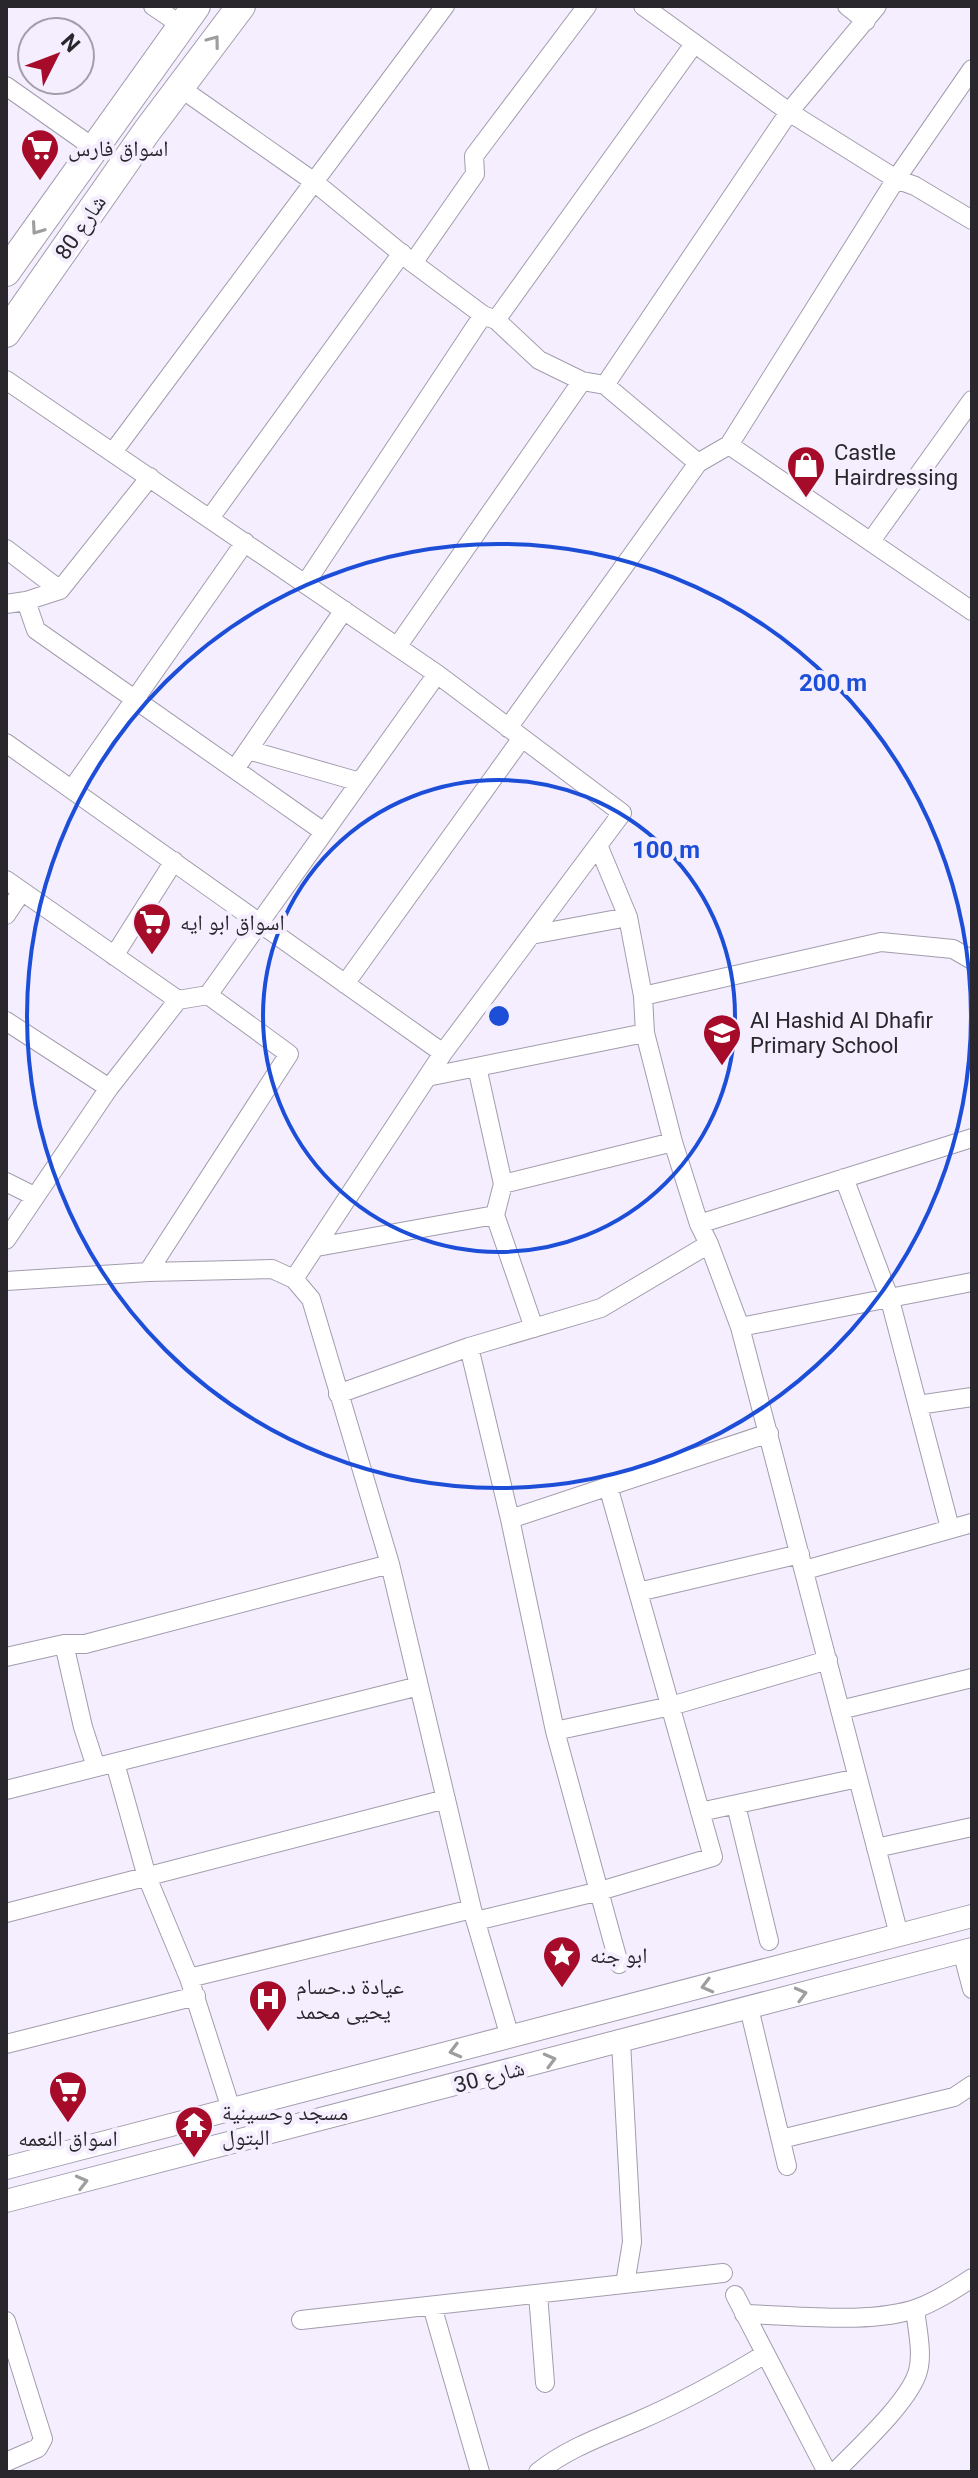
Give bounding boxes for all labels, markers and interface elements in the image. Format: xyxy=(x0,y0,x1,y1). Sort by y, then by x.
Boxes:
north arrow xyxy=(16,16,96,96)
text: N xyxy=(56,29,85,57)
one-way arrow xyxy=(204,35,218,50)
supermarket icon: اسواق فارس xyxy=(19,127,61,182)
place label: اسواق فارس xyxy=(68,136,169,162)
street label: شارع 80 xyxy=(50,190,112,265)
one-way arrow xyxy=(32,221,47,235)
place label: Castle Hairdressing xyxy=(834,440,958,490)
shop icon: Castle Hairdressing xyxy=(785,444,827,499)
text: 200 m xyxy=(799,669,867,697)
text: 100 m xyxy=(632,836,700,864)
supermarket icon: اسواق ابو ايه xyxy=(131,901,173,956)
place label: اسواق ابو ايه xyxy=(180,910,285,936)
centre of rings xyxy=(485,1002,513,1030)
place label: Al Hashid Al Dhafir Primary School xyxy=(750,1008,933,1058)
school or university icon: Al Hashid Al Dhafir Primary School xyxy=(701,1012,743,1067)
place icon: ابو جنه xyxy=(541,1934,583,1989)
place label: ابو جنه xyxy=(590,1943,647,1968)
place label: عيادة د.حسام يحيى محمد xyxy=(296,1974,404,2025)
one-way arrow xyxy=(701,1977,715,1994)
hospital icon: عيادة د.حسام يحيى محمد xyxy=(247,1978,289,2033)
one-way arrow xyxy=(794,1987,808,2004)
one-way arrow xyxy=(449,2042,463,2059)
one-way arrow xyxy=(543,2053,557,2070)
street label: شارع 30 xyxy=(451,2055,527,2099)
supermarket icon: اسواق النعمه xyxy=(47,2069,89,2124)
place label: مسجد وحسينية البتول xyxy=(222,2100,348,2151)
temple icon: مسجد وحسينية البتول xyxy=(173,2104,215,2159)
place label: اسواق النعمه xyxy=(18,2126,118,2152)
one-way arrow xyxy=(74,2174,88,2191)

